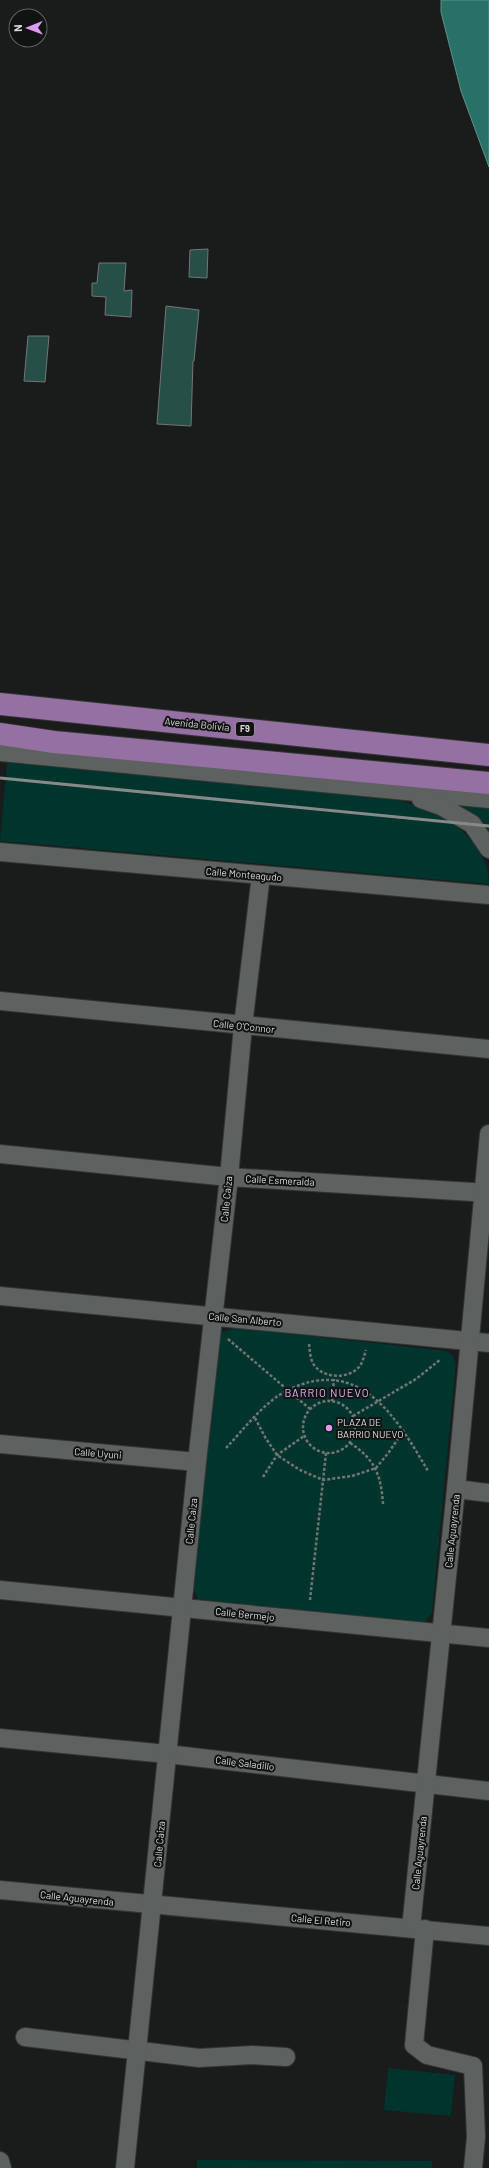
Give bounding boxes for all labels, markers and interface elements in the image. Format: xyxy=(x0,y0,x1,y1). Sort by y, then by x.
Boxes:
north arrow xyxy=(8,8,48,48)
text: N xyxy=(11,24,24,32)
street label: Avenida Bolivia xyxy=(164,715,230,733)
road number: F9 xyxy=(236,722,254,736)
street label: Calle Monteagudo xyxy=(205,865,283,883)
street label: Calle O'Connor xyxy=(213,1017,276,1035)
street label: Calle Esmeralda xyxy=(245,1172,315,1188)
street label: Calle Caiza xyxy=(218,1175,234,1223)
street label: Calle San Alberto xyxy=(208,1310,282,1328)
district label: BARRIO NUEVO xyxy=(284,1386,370,1399)
place label: PLAZA DE BARRIO NUEVO xyxy=(337,1416,403,1440)
marker: PLAZA DE BARRIO NUEVO xyxy=(324,1423,334,1433)
street label: Calle Uyuni xyxy=(74,1445,122,1461)
street label: Calle Aguayrenda xyxy=(442,1494,462,1568)
street label: Calle Caiza xyxy=(183,1497,199,1545)
street label: Calle Bermejo xyxy=(215,1605,275,1623)
street label: Calle Saladillo xyxy=(215,1753,275,1773)
street label: Calle Aguayrenda xyxy=(409,1816,429,1890)
street label: Calle Caiza xyxy=(151,1820,167,1868)
street label: Calle Aguayrenda xyxy=(40,1888,114,1908)
street label: Calle El Retiro xyxy=(291,1911,351,1929)

